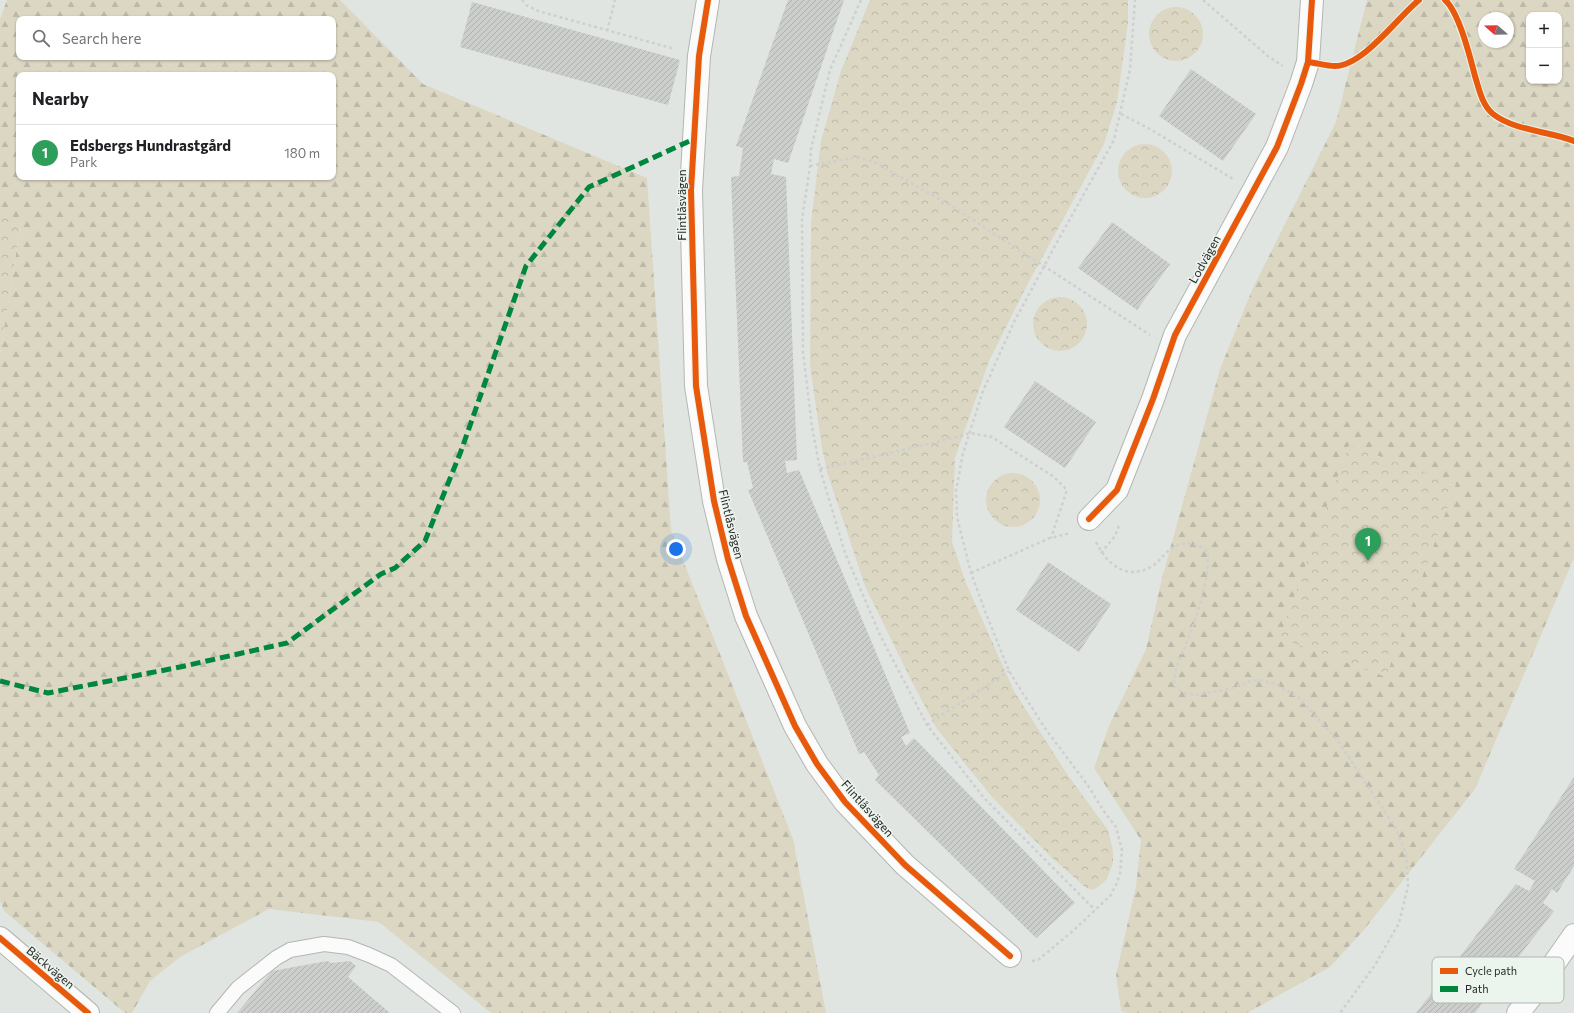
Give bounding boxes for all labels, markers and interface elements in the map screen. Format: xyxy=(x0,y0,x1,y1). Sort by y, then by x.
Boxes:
north arrow xyxy=(1478,12,1514,48)
map controls xyxy=(1526,12,1562,84)
button: + xyxy=(1526,12,1562,48)
search box xyxy=(16,16,336,60)
icon: search xyxy=(30,27,52,49)
text: Search here xyxy=(62,29,141,47)
button: − xyxy=(1526,48,1562,84)
text: Nearby xyxy=(32,88,89,109)
text: Edsbergs Hundrastgård xyxy=(70,136,231,154)
text: 1 xyxy=(42,145,48,161)
text: 180 m xyxy=(284,145,320,161)
text: Park xyxy=(70,154,97,170)
street label: Flintlåsvägen xyxy=(674,169,688,241)
street label: Lodvägen xyxy=(1185,233,1223,285)
street label: Flintlåsvägen xyxy=(717,488,747,560)
pin: 1 xyxy=(1355,528,1381,561)
your location xyxy=(666,539,686,559)
street label: Flintlåsvägen xyxy=(839,777,897,839)
street label: Bäckvägen xyxy=(24,943,78,991)
legend xyxy=(1432,957,1564,1003)
text: Cycle path xyxy=(1465,964,1517,977)
text: Path xyxy=(1465,982,1488,995)

